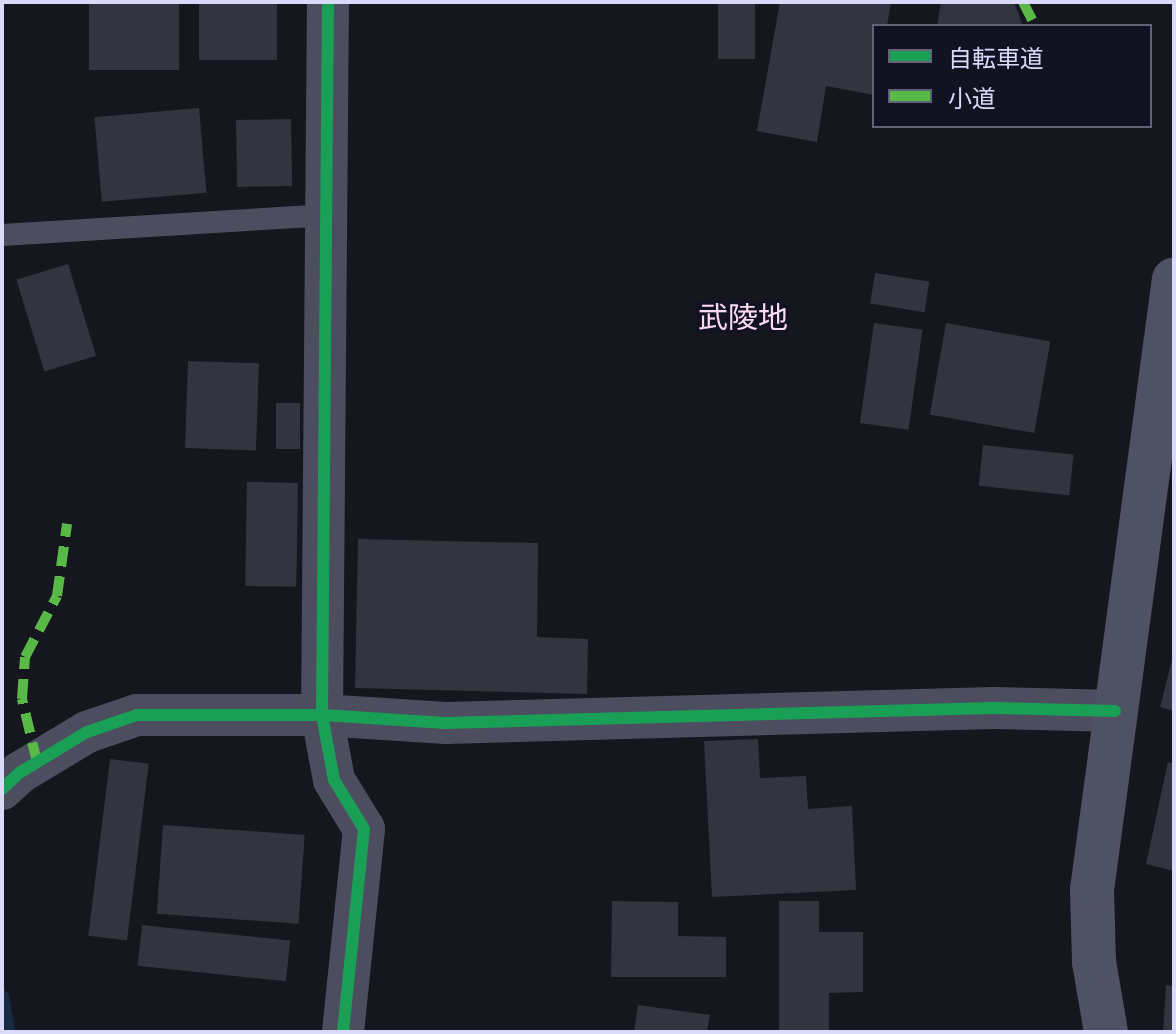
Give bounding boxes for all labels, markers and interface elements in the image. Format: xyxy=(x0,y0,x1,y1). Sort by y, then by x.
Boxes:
legend xyxy=(872,24,1152,128)
text: 自転車道 xyxy=(948,43,1044,72)
text: 小道 xyxy=(948,83,996,112)
district label: 武陵地 xyxy=(698,298,788,334)

